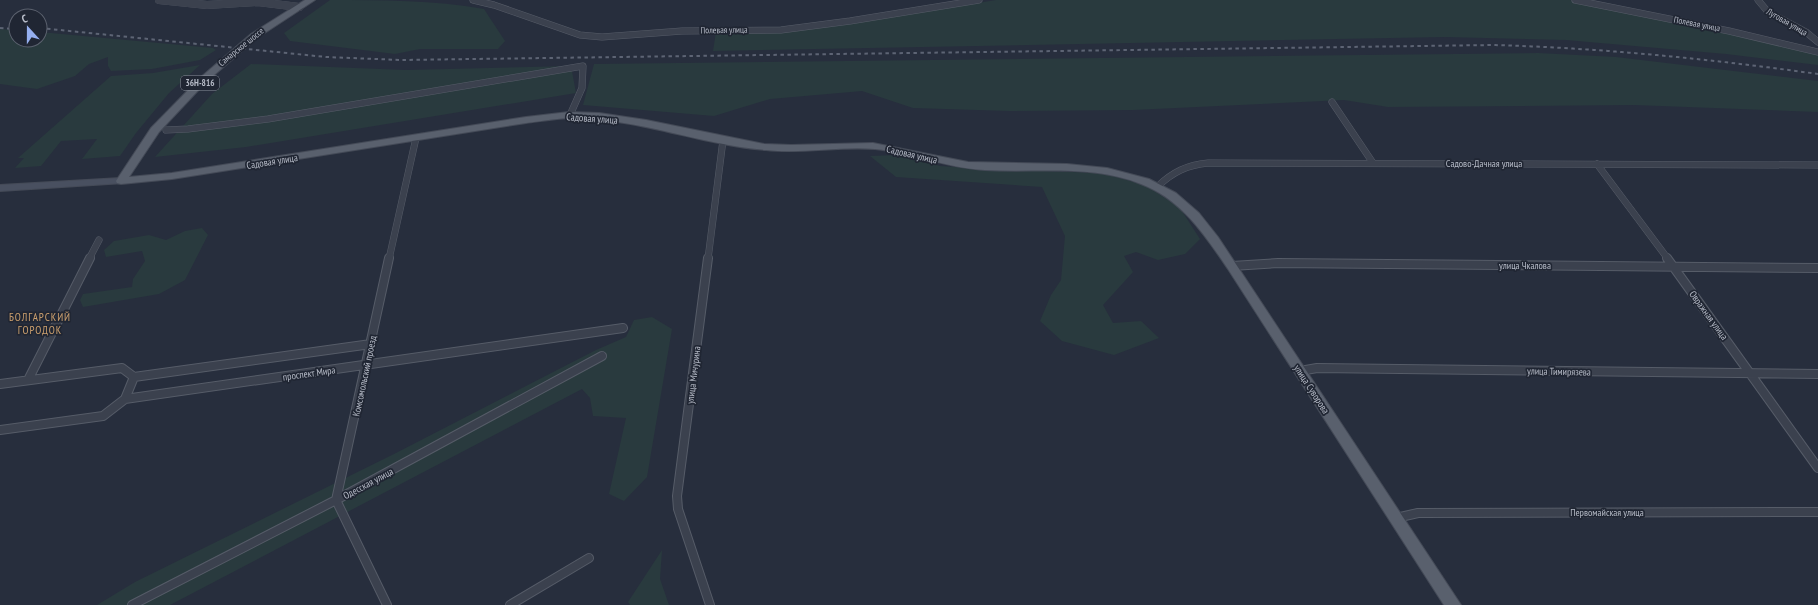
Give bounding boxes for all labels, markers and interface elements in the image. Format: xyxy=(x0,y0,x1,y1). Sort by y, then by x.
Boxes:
street label: Луговая улица xyxy=(1764,5,1810,38)
north arrow xyxy=(8,8,48,48)
text: С xyxy=(20,11,29,26)
street label: Полевая улица xyxy=(1673,14,1722,33)
street label: Полевая улица xyxy=(700,24,748,35)
street label: Самарское шоссе xyxy=(216,25,266,68)
road number: 36Н-816 xyxy=(181,76,219,90)
street label: Садовая улица xyxy=(566,110,618,127)
street label: Садовая улица xyxy=(885,142,939,167)
street label: Садовая улица xyxy=(245,151,299,172)
street label: Садово-Дачная улица xyxy=(1446,157,1522,170)
street label: улица Чкалова xyxy=(1499,259,1551,272)
street label: Овражная улица xyxy=(1686,288,1731,343)
district label: БОЛГАРСКИЙ ГОРОДОК xyxy=(9,310,71,337)
street label: Комсомольский проезд xyxy=(350,334,380,418)
street label: улица Мичурина xyxy=(683,345,703,405)
street label: улица Суворова xyxy=(1291,362,1332,416)
street label: проспект Мира xyxy=(282,363,336,384)
street label: улица Тимирязева xyxy=(1527,364,1591,379)
street label: Одесская улица xyxy=(341,465,396,502)
street label: Первомайская улица xyxy=(1570,506,1644,519)

